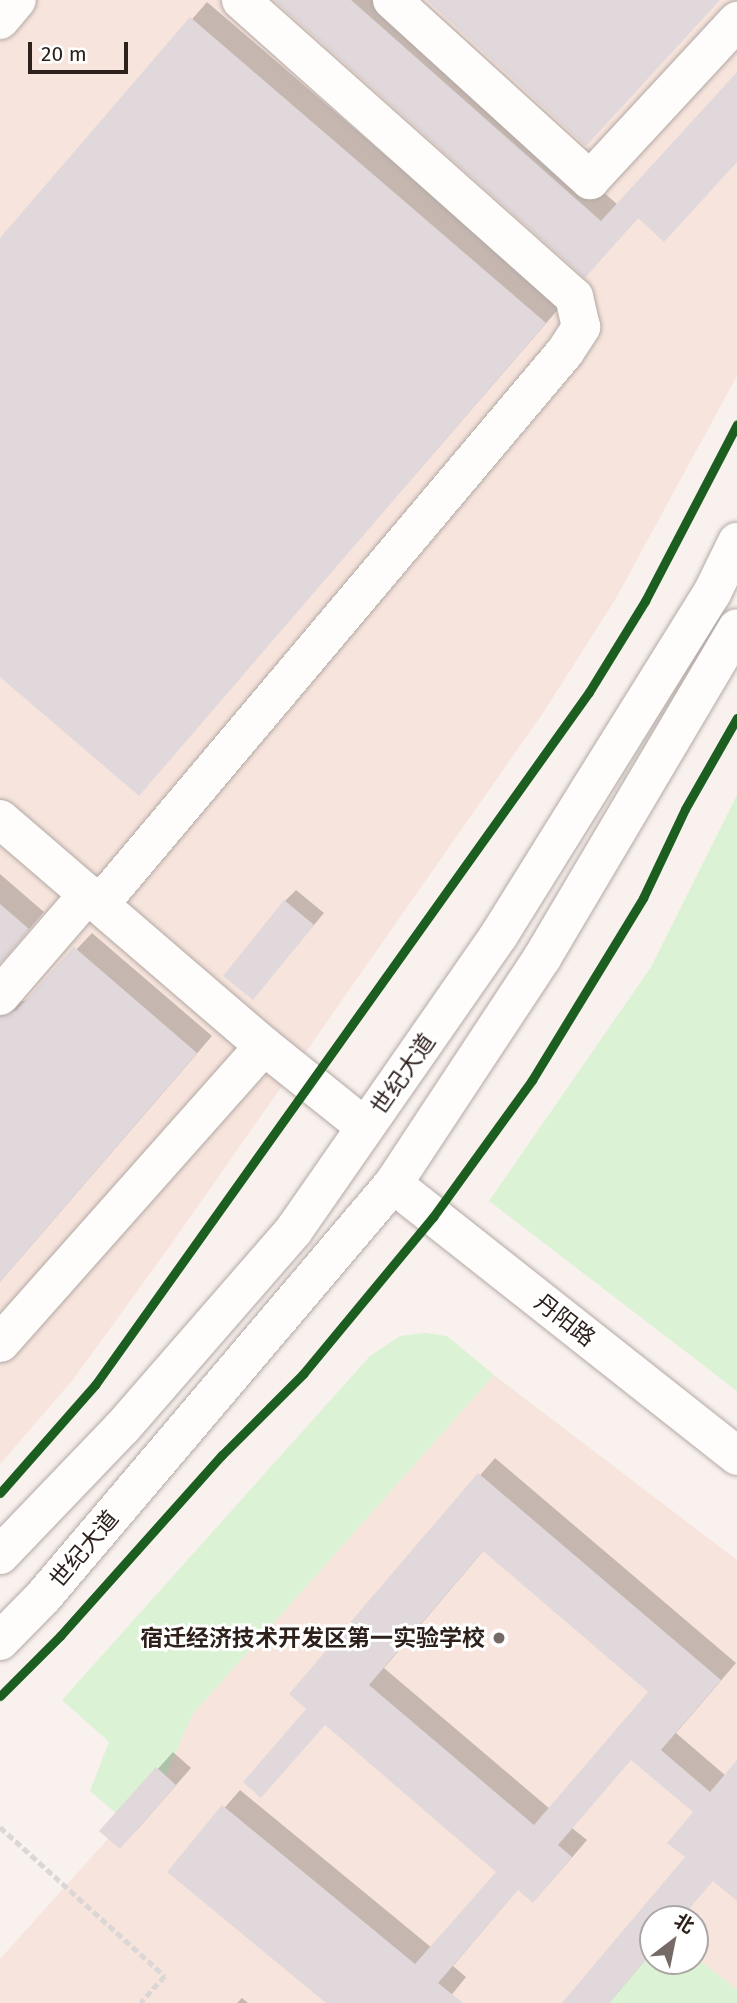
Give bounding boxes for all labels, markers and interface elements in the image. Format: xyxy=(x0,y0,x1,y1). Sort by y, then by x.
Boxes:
scale bar xyxy=(32,28,131,72)
text: 20 m xyxy=(41,41,87,67)
street label: 世纪大道 xyxy=(365,1028,441,1120)
street label: 丹阳路 xyxy=(529,1288,601,1352)
street label: 世纪大道 xyxy=(44,1505,124,1593)
place label: 宿迁经济技术开发区第一实验学校 xyxy=(140,1624,485,1652)
marker: 宿迁经济技术开发区第一实验学校 xyxy=(491,1630,507,1646)
north arrow xyxy=(639,1905,709,1975)
text: 北 xyxy=(670,1909,698,1938)

